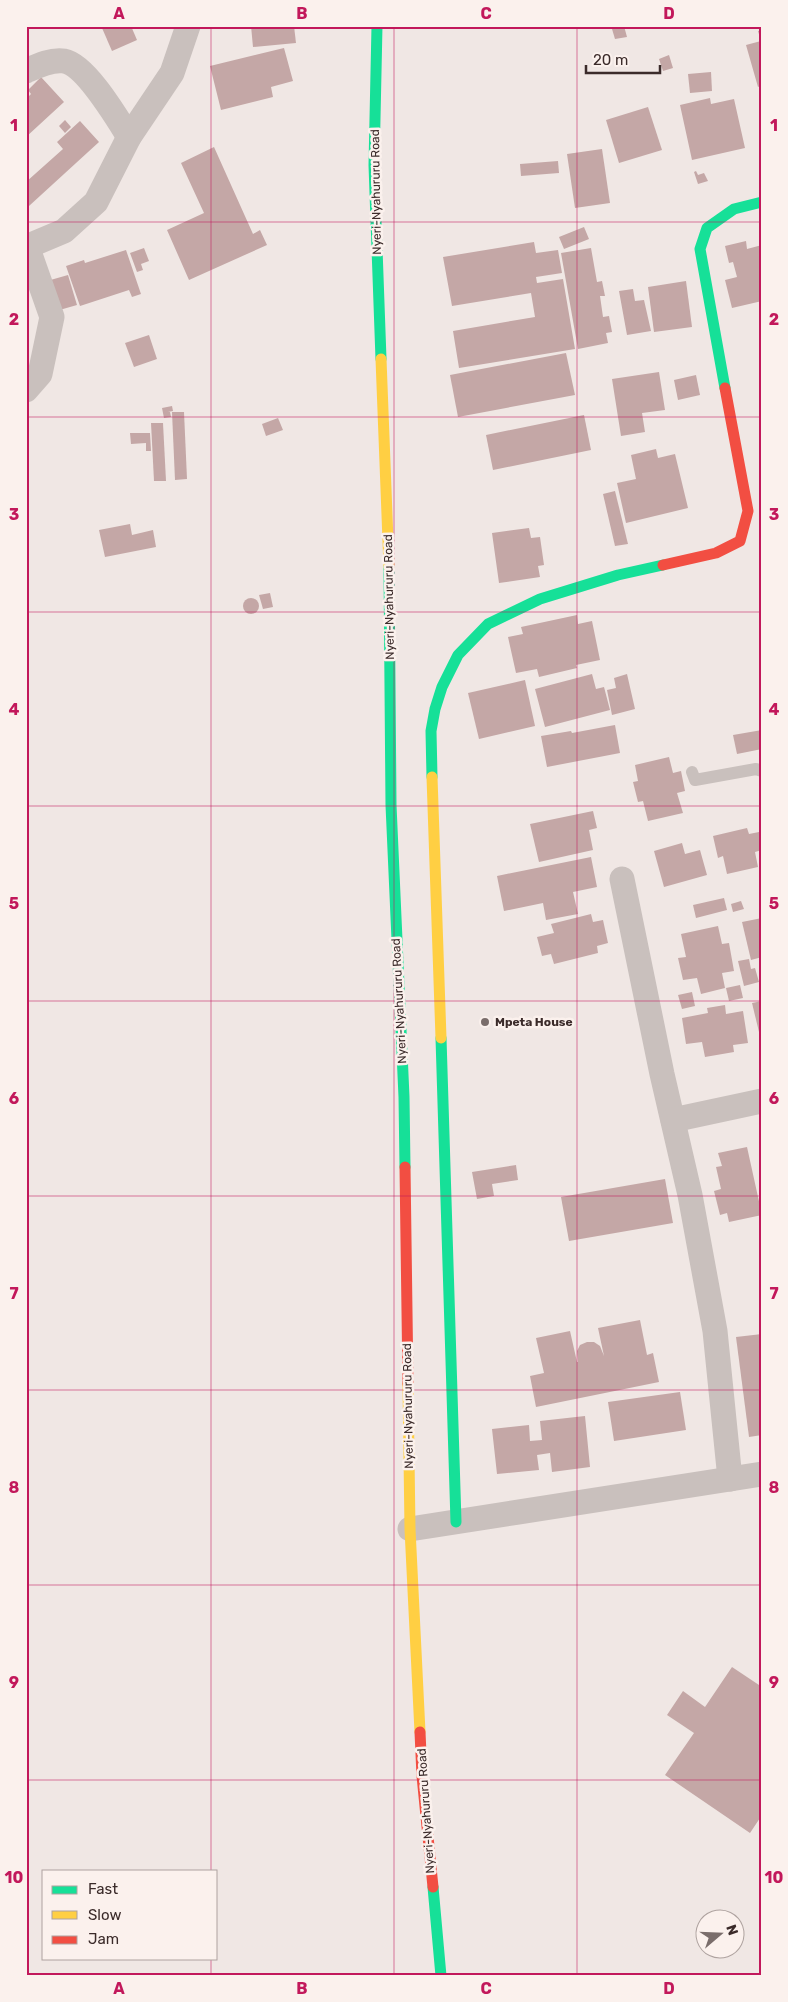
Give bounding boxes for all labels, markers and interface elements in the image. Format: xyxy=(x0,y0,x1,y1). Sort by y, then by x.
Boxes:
text: A xyxy=(113,4,125,23)
text: B xyxy=(296,4,308,23)
text: C xyxy=(480,4,492,23)
text: D xyxy=(663,4,675,23)
scale bar xyxy=(586,42,659,74)
text: 20 m xyxy=(593,51,628,69)
text: 1 xyxy=(10,116,18,135)
text: 1 xyxy=(770,116,778,135)
street label: Nyeri-Nyahururu Road xyxy=(368,129,384,255)
text: 2 xyxy=(9,310,19,329)
text: 2 xyxy=(769,310,779,329)
text: 3 xyxy=(9,505,19,524)
text: 3 xyxy=(769,505,779,524)
street label: Nyeri-Nyahururu Road xyxy=(381,534,397,660)
text: 4 xyxy=(9,700,20,719)
text: 4 xyxy=(769,700,780,719)
text: 5 xyxy=(9,894,19,913)
text: 5 xyxy=(769,894,779,913)
street label: Nyeri-Nyahururu Road xyxy=(389,938,409,1064)
place label: Mpeta House xyxy=(495,1015,573,1029)
marker: Mpeta House xyxy=(479,1016,491,1028)
text: 6 xyxy=(9,1089,19,1108)
text: 6 xyxy=(769,1089,779,1108)
text: 7 xyxy=(9,1284,19,1303)
text: 7 xyxy=(769,1284,779,1303)
street label: Nyeri-Nyahururu Road xyxy=(400,1343,416,1469)
text: 8 xyxy=(9,1478,20,1497)
text: 8 xyxy=(769,1478,780,1497)
text: 9 xyxy=(9,1673,19,1692)
text: 9 xyxy=(769,1673,779,1692)
street label: Nyeri-Nyahururu Road xyxy=(415,1748,437,1874)
text: 10 xyxy=(5,1868,24,1887)
text: 10 xyxy=(765,1868,784,1887)
legend xyxy=(42,1870,218,1960)
text: Fast xyxy=(88,1880,118,1898)
text: Slow xyxy=(88,1906,121,1924)
north arrow xyxy=(696,1910,746,1960)
text: N xyxy=(722,1922,741,1937)
text: Jam xyxy=(88,1930,119,1948)
text: A xyxy=(113,1979,125,1998)
text: B xyxy=(296,1979,308,1998)
text: C xyxy=(480,1979,492,1998)
text: D xyxy=(663,1979,675,1998)

